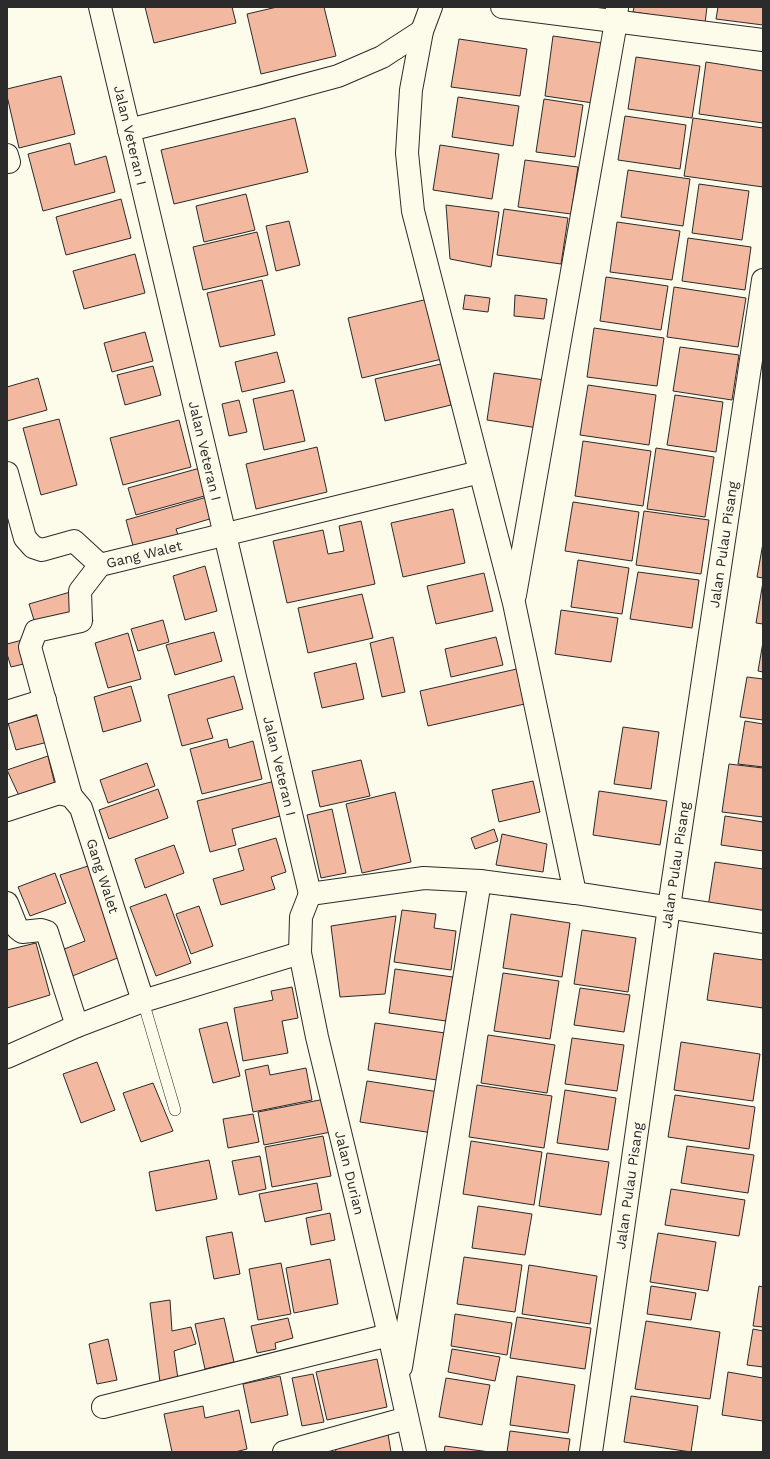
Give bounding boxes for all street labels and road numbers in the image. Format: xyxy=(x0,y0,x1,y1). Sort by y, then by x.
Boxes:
street label: Jalan Veteran I xyxy=(111,84,150,187)
street label: Jalan Veteran I xyxy=(185,399,225,502)
street label: Jalan Pulau Pisang xyxy=(706,480,741,609)
street label: Gang Walet xyxy=(105,537,184,571)
street label: Jalan Veteran I xyxy=(260,714,299,818)
street label: Jalan Pulau Pisang xyxy=(658,800,693,929)
street label: Gang Walet xyxy=(83,837,122,915)
street label: Jalan Pulau Pisang xyxy=(612,1121,646,1250)
street label: Jalan Durian xyxy=(332,1129,368,1216)

